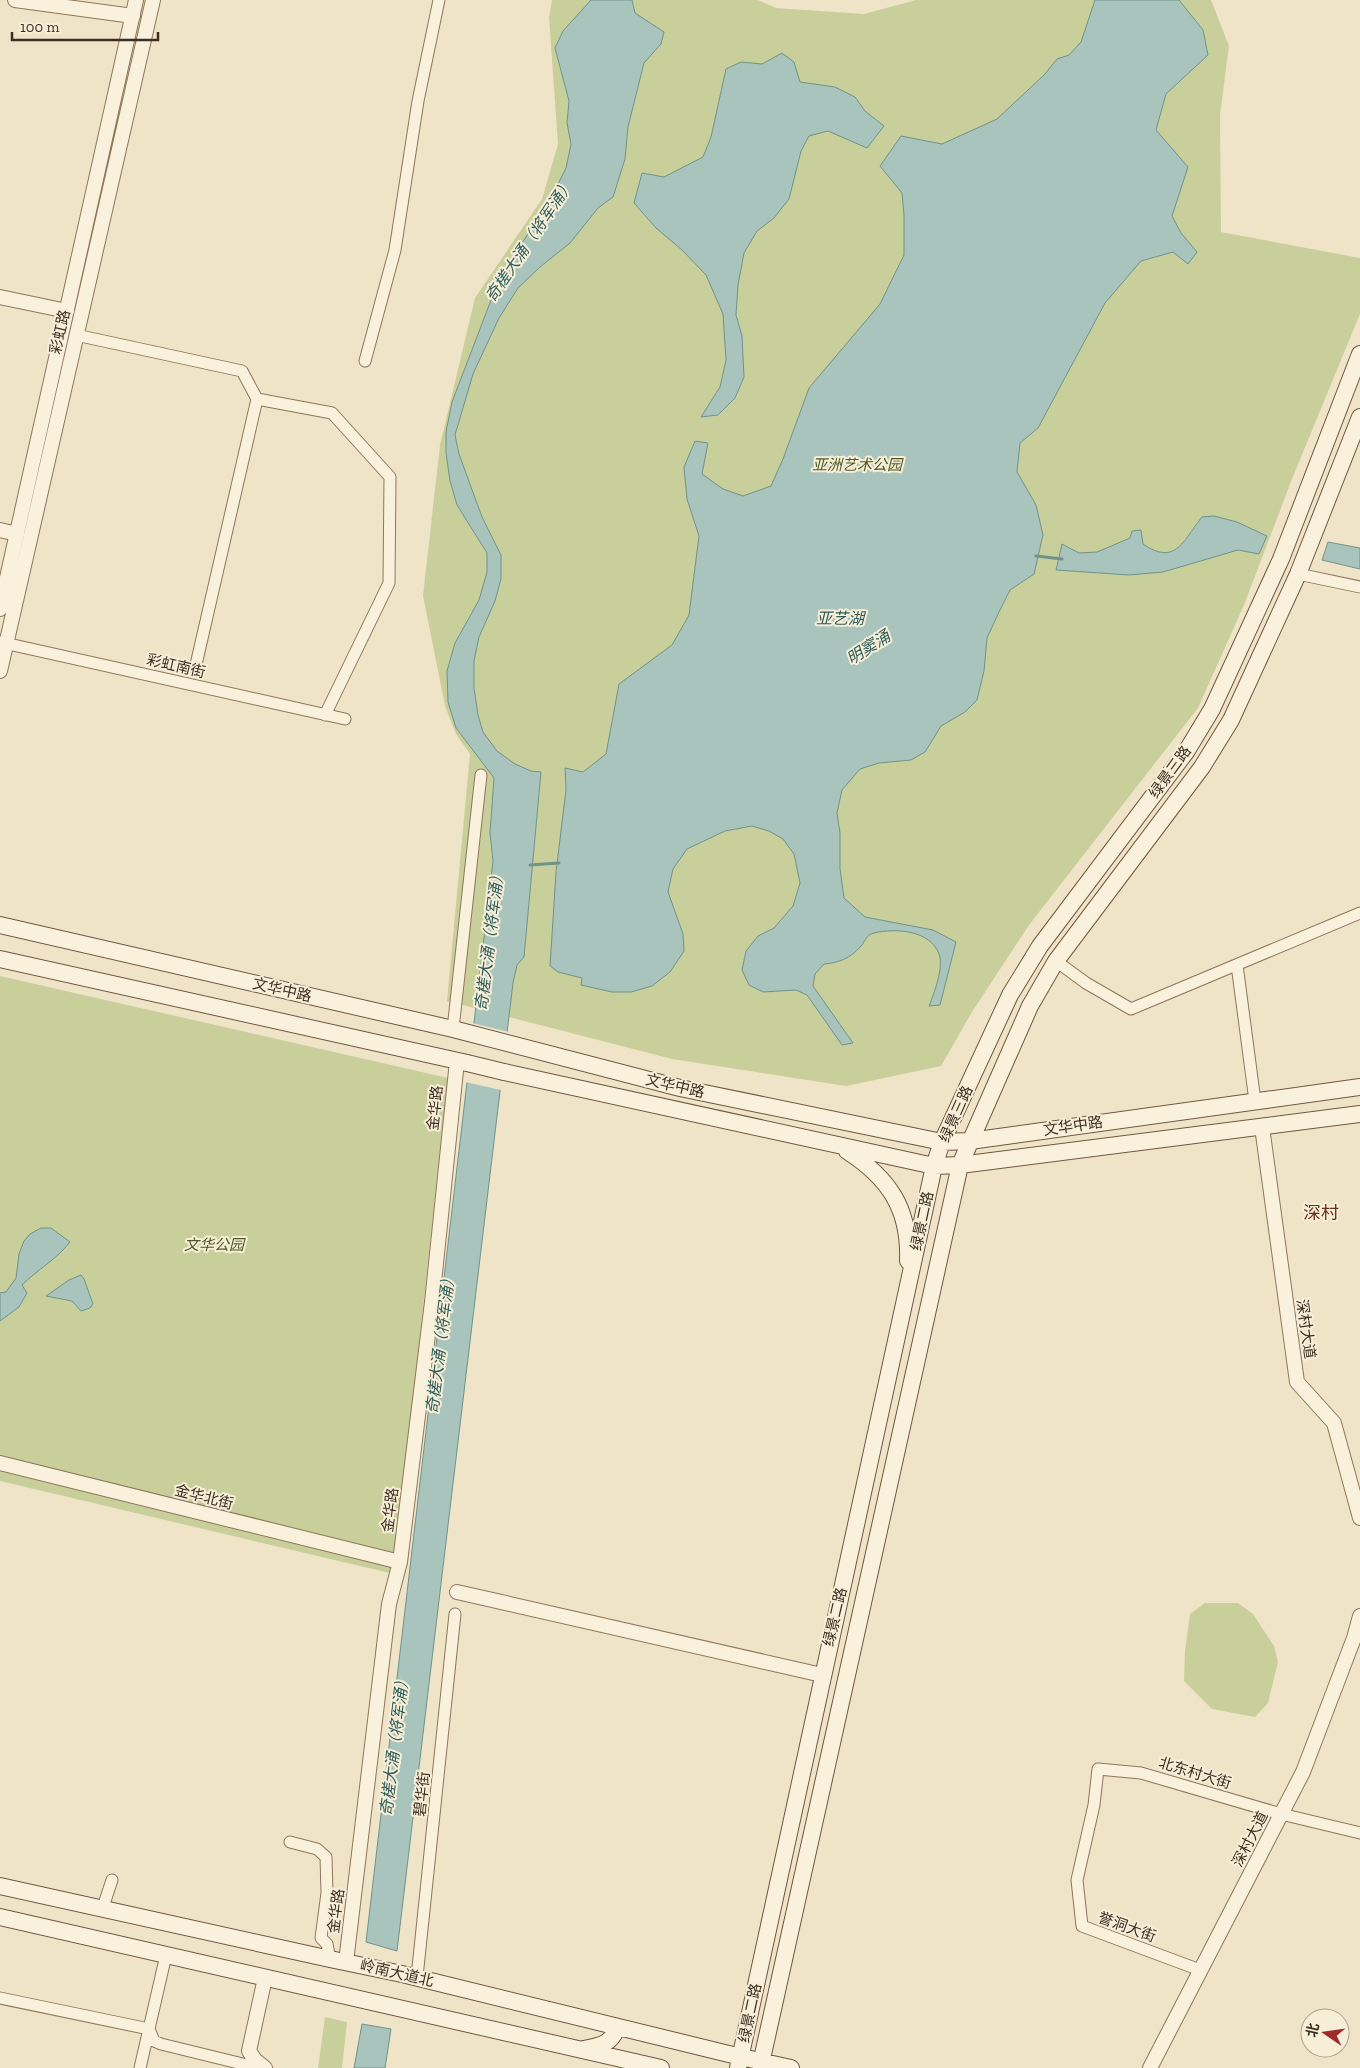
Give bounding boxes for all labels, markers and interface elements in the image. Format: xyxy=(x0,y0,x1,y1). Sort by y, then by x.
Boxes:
scale bar xyxy=(12,10,159,42)
text: 100 m xyxy=(20,18,59,36)
water label: 奇槎大涌（将军涌） xyxy=(481,175,578,305)
street label: 彩虹路 xyxy=(46,308,74,356)
park label: 亚洲艺术公园 xyxy=(812,456,904,474)
water label: 亚艺湖 xyxy=(816,609,867,628)
water label: 明窦涌 xyxy=(843,625,895,668)
street label: 彩虹南街 xyxy=(145,650,207,682)
street label: 绿景三路 xyxy=(1145,742,1195,802)
water label: 奇槎大涌（将军涌） xyxy=(471,866,508,1012)
street label: 文华中路 xyxy=(251,974,313,1006)
street label: 文华中路 xyxy=(644,1070,706,1102)
street label: 绿景三路 xyxy=(936,1083,976,1145)
street label: 金华路 xyxy=(424,1085,446,1131)
street label: 文华中路 xyxy=(1042,1113,1104,1139)
street label: 绿景二路 xyxy=(907,1190,937,1252)
district label: 深村 xyxy=(1303,1202,1339,1224)
park label: 文华公园 xyxy=(184,1236,246,1254)
water label: 奇槎大涌（将军涌） xyxy=(422,1269,459,1415)
street label: 深村大道 xyxy=(1293,1298,1319,1360)
street label: 金华北街 xyxy=(173,1481,235,1513)
street label: 金华路 xyxy=(378,1487,402,1533)
street label: 绿景二路 xyxy=(819,1586,851,1648)
water label: 奇槎大涌（将军涌） xyxy=(376,1671,413,1817)
street label: 北东村大街 xyxy=(1156,1753,1234,1793)
street label: 碧华街 xyxy=(411,1771,433,1817)
street label: 深村大道 xyxy=(1228,1808,1272,1870)
street label: 金华路 xyxy=(324,1888,348,1934)
street label: 誉洞大街 xyxy=(1096,1908,1158,1946)
street label: 岭南大道北 xyxy=(358,1956,436,1990)
street label: 绿景二路 xyxy=(735,1982,765,2044)
north arrow xyxy=(1300,2008,1350,2058)
text: 北 xyxy=(1303,2021,1323,2039)

